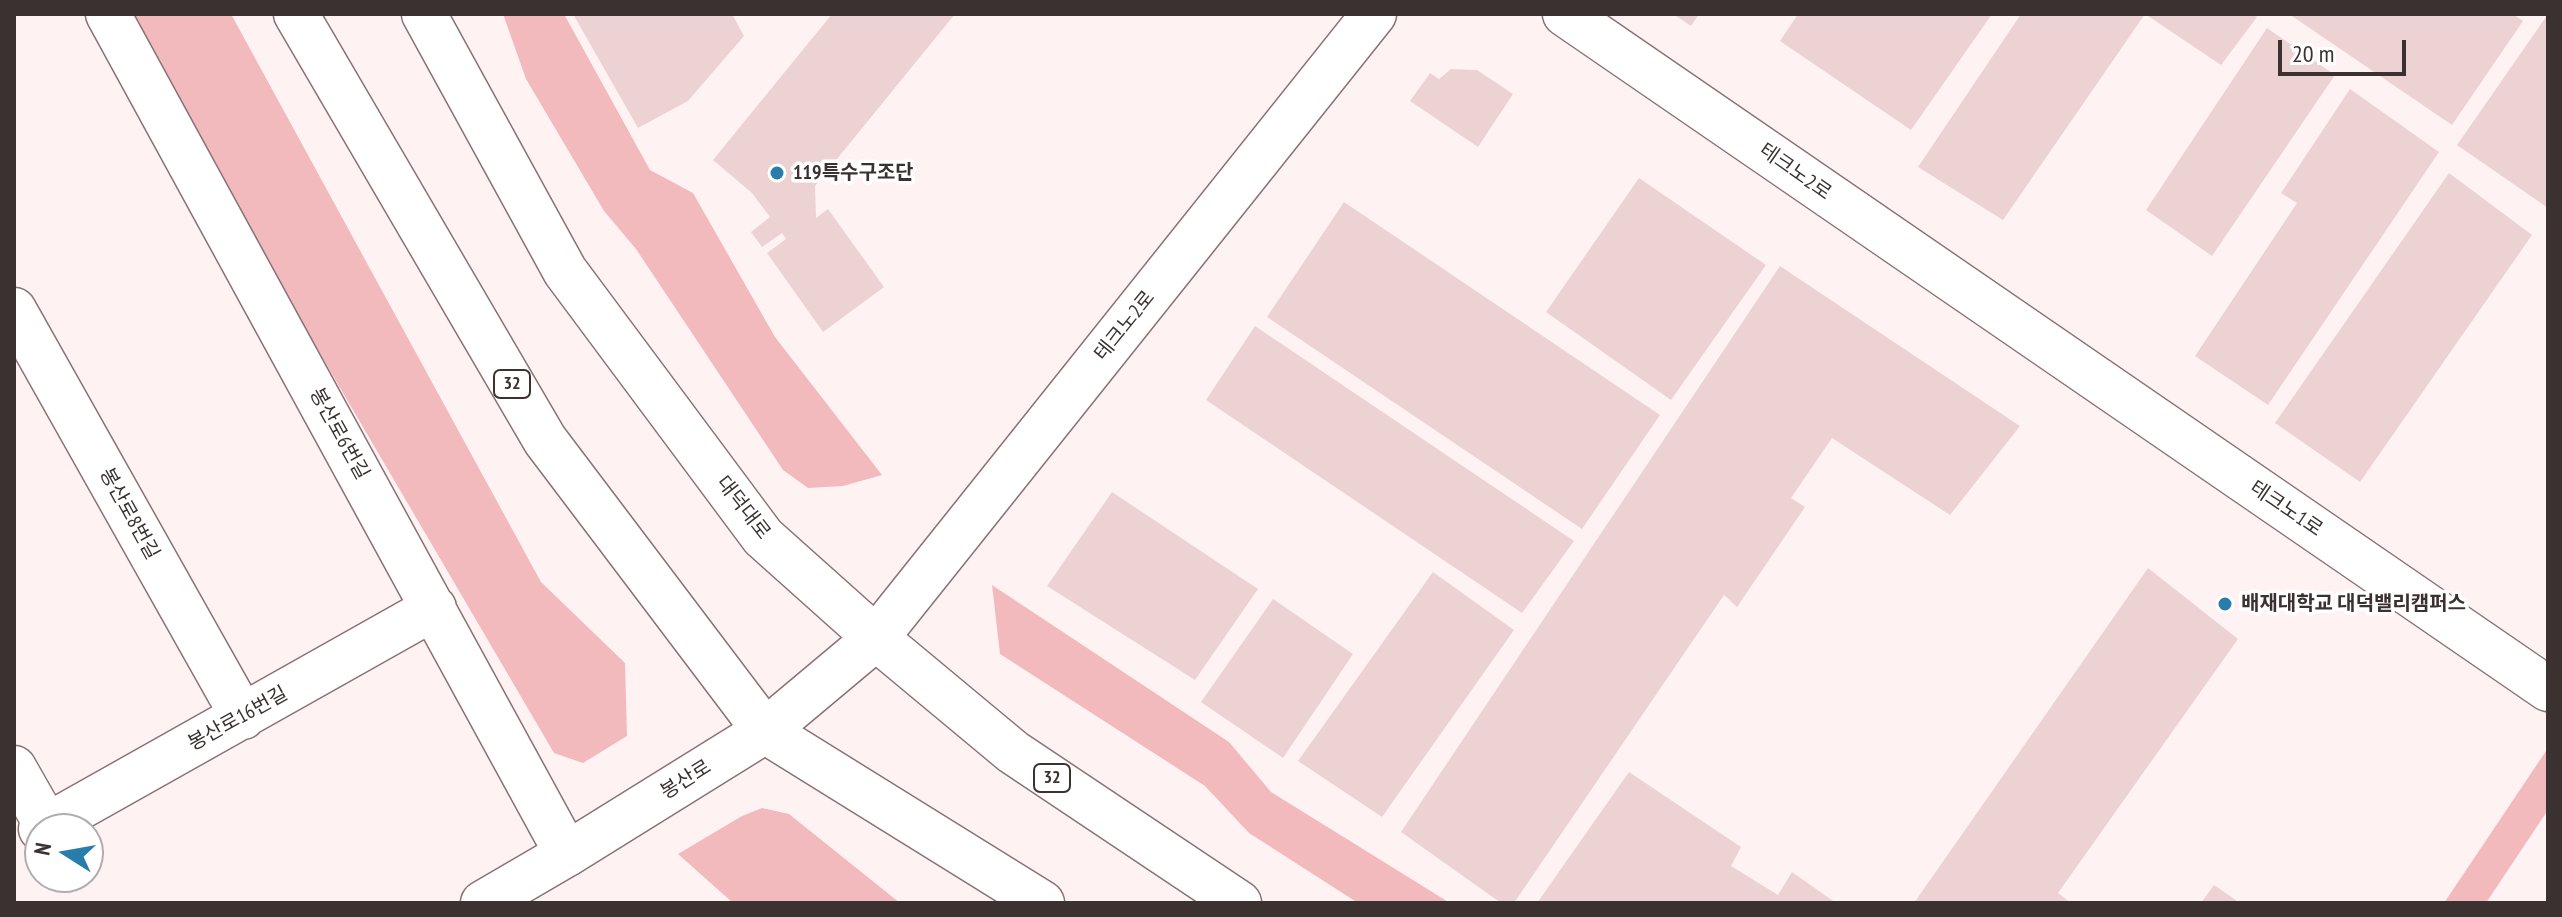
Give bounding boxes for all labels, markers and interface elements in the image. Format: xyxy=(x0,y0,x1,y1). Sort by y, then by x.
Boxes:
scale bar xyxy=(2282,24,2410,74)
text: 20 m xyxy=(2292,38,2334,69)
street label: 테크노2로 xyxy=(1754,138,1836,206)
place label: 119특수구조단 xyxy=(793,161,914,185)
marker: 119특수구조단 xyxy=(768,164,786,182)
street label: 테크노2로 xyxy=(1090,286,1160,366)
road number: 32 xyxy=(494,370,530,398)
street label: 봉산로6번길 xyxy=(304,384,374,484)
street label: 봉산로8번길 xyxy=(94,464,164,564)
street label: 대덕대로 xyxy=(711,472,775,544)
street label: 테크노1로 xyxy=(2245,476,2327,542)
place label: 배재대학교 대덕밸리캠퍼스 xyxy=(2241,592,2466,616)
marker: 배재대학교 대덕밸리캠퍼스 xyxy=(2216,595,2234,613)
street label: 봉산로16번길 xyxy=(184,682,292,756)
street label: 봉산로 xyxy=(656,755,716,805)
road number: 32 xyxy=(1034,764,1070,792)
north arrow xyxy=(24,813,104,893)
text: N xyxy=(28,840,57,857)

